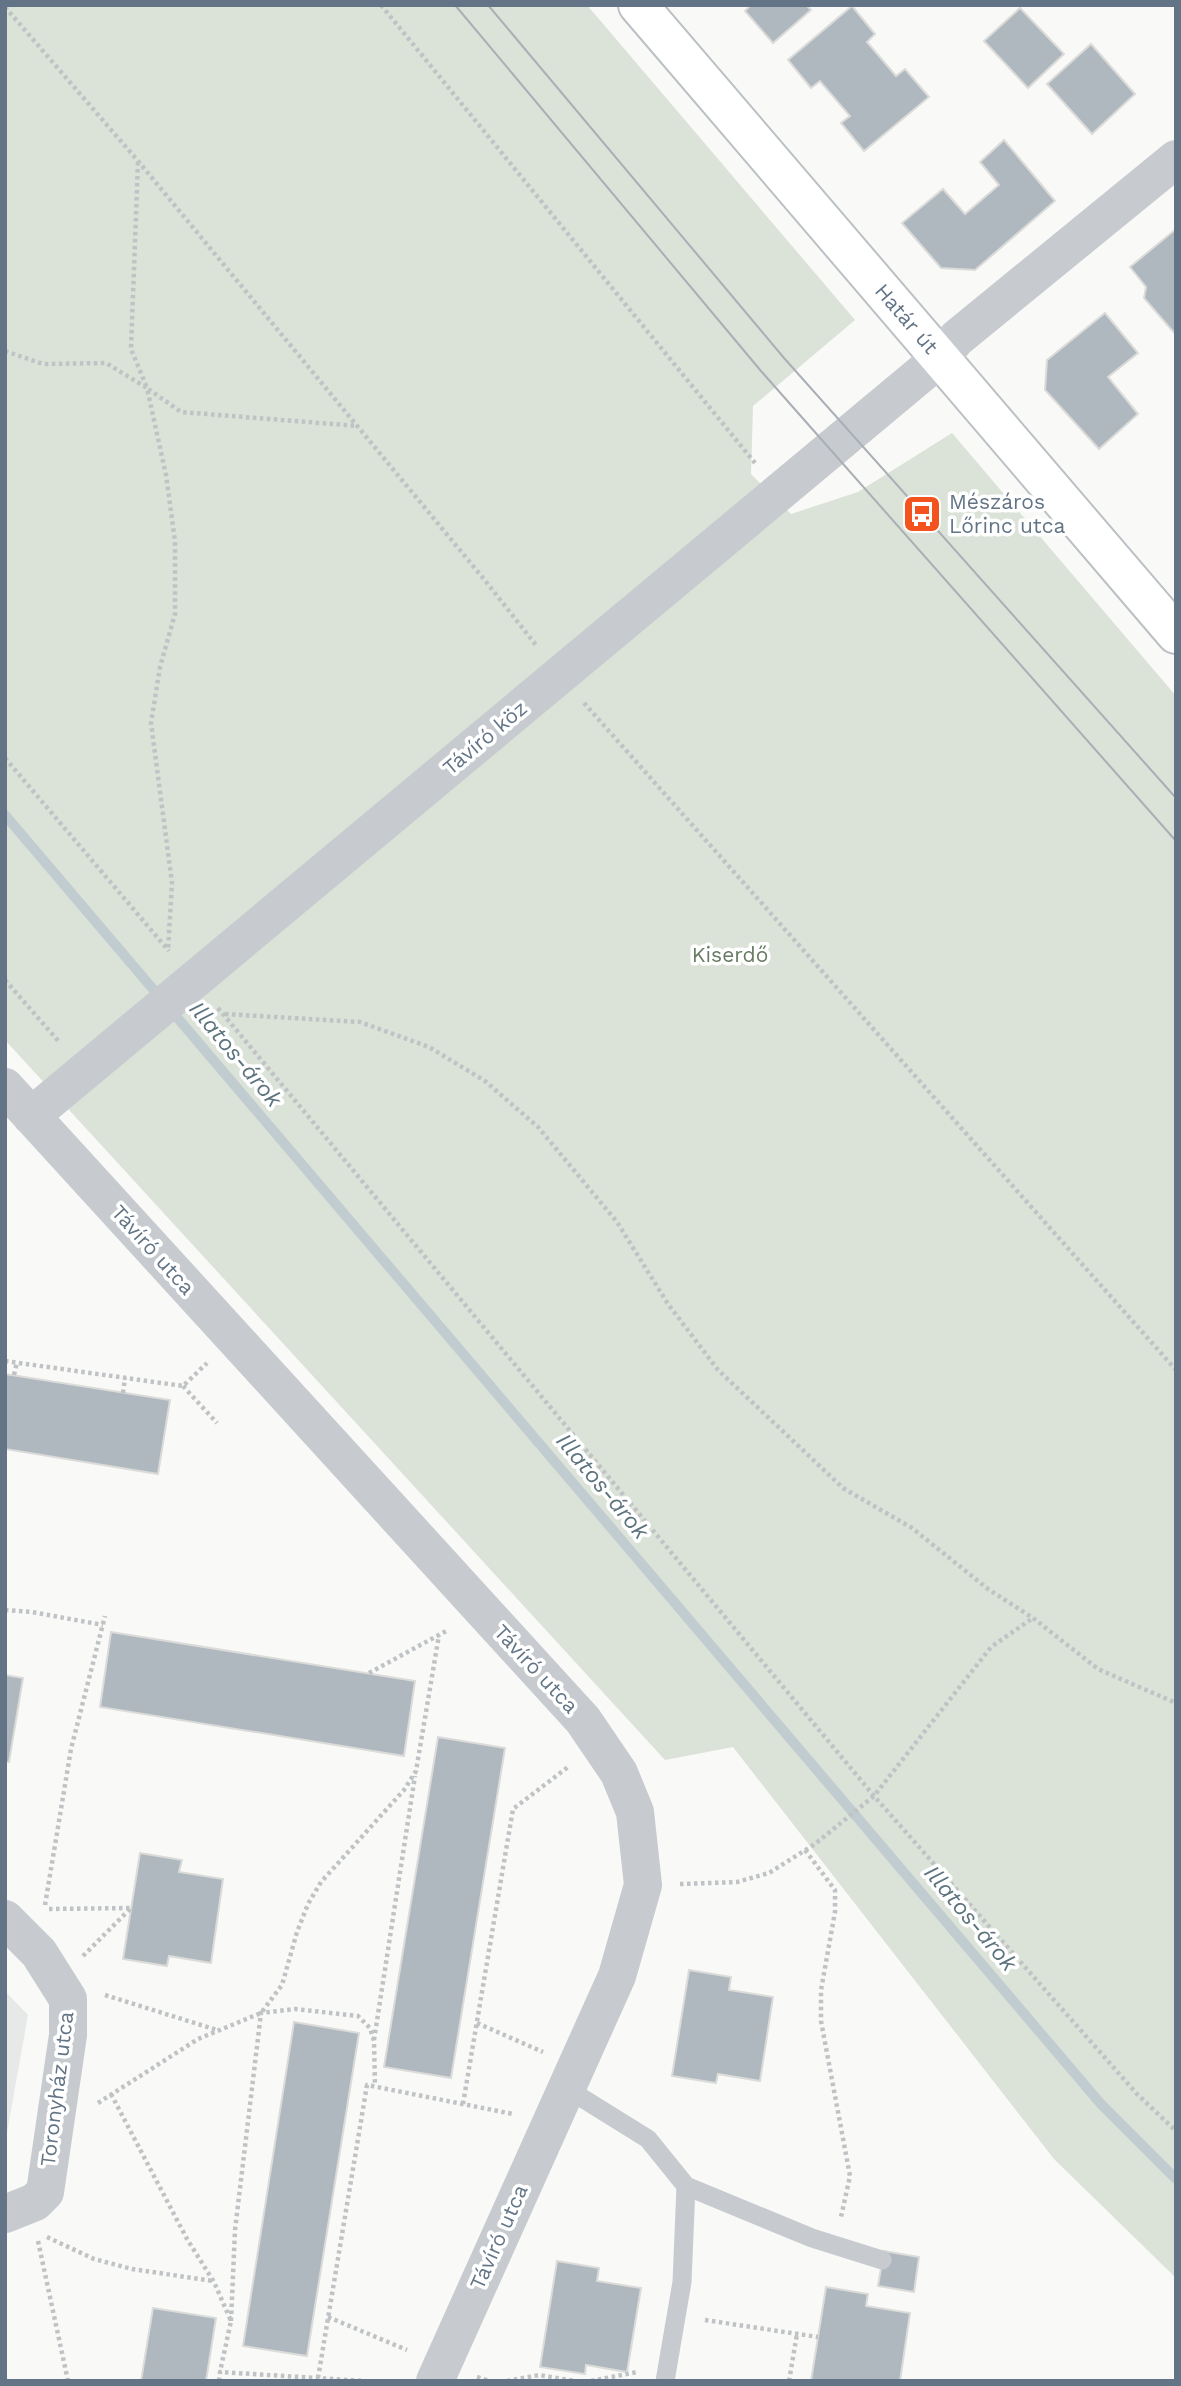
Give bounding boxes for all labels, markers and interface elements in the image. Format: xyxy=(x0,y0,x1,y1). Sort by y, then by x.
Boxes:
street label: Határ út xyxy=(870,278,944,359)
place label: Mészáros Lőrinc utca xyxy=(949,489,1065,538)
bus stop icon: Mészáros Lőrinc utca xyxy=(901,493,943,535)
street label: Távíró köz xyxy=(438,695,532,780)
park label: Kiserdő xyxy=(692,942,768,967)
water label: Illatos-árok xyxy=(184,996,289,1114)
street label: Távíró utca xyxy=(107,1200,200,1300)
water label: Illatos-árok xyxy=(551,1428,656,1546)
street label: Távíró utca xyxy=(489,1619,584,1718)
water label: Illatos-árok xyxy=(919,1860,1024,1978)
street label: Toronyház utca xyxy=(35,2010,78,2168)
street label: Távíró utca xyxy=(464,2180,533,2293)

